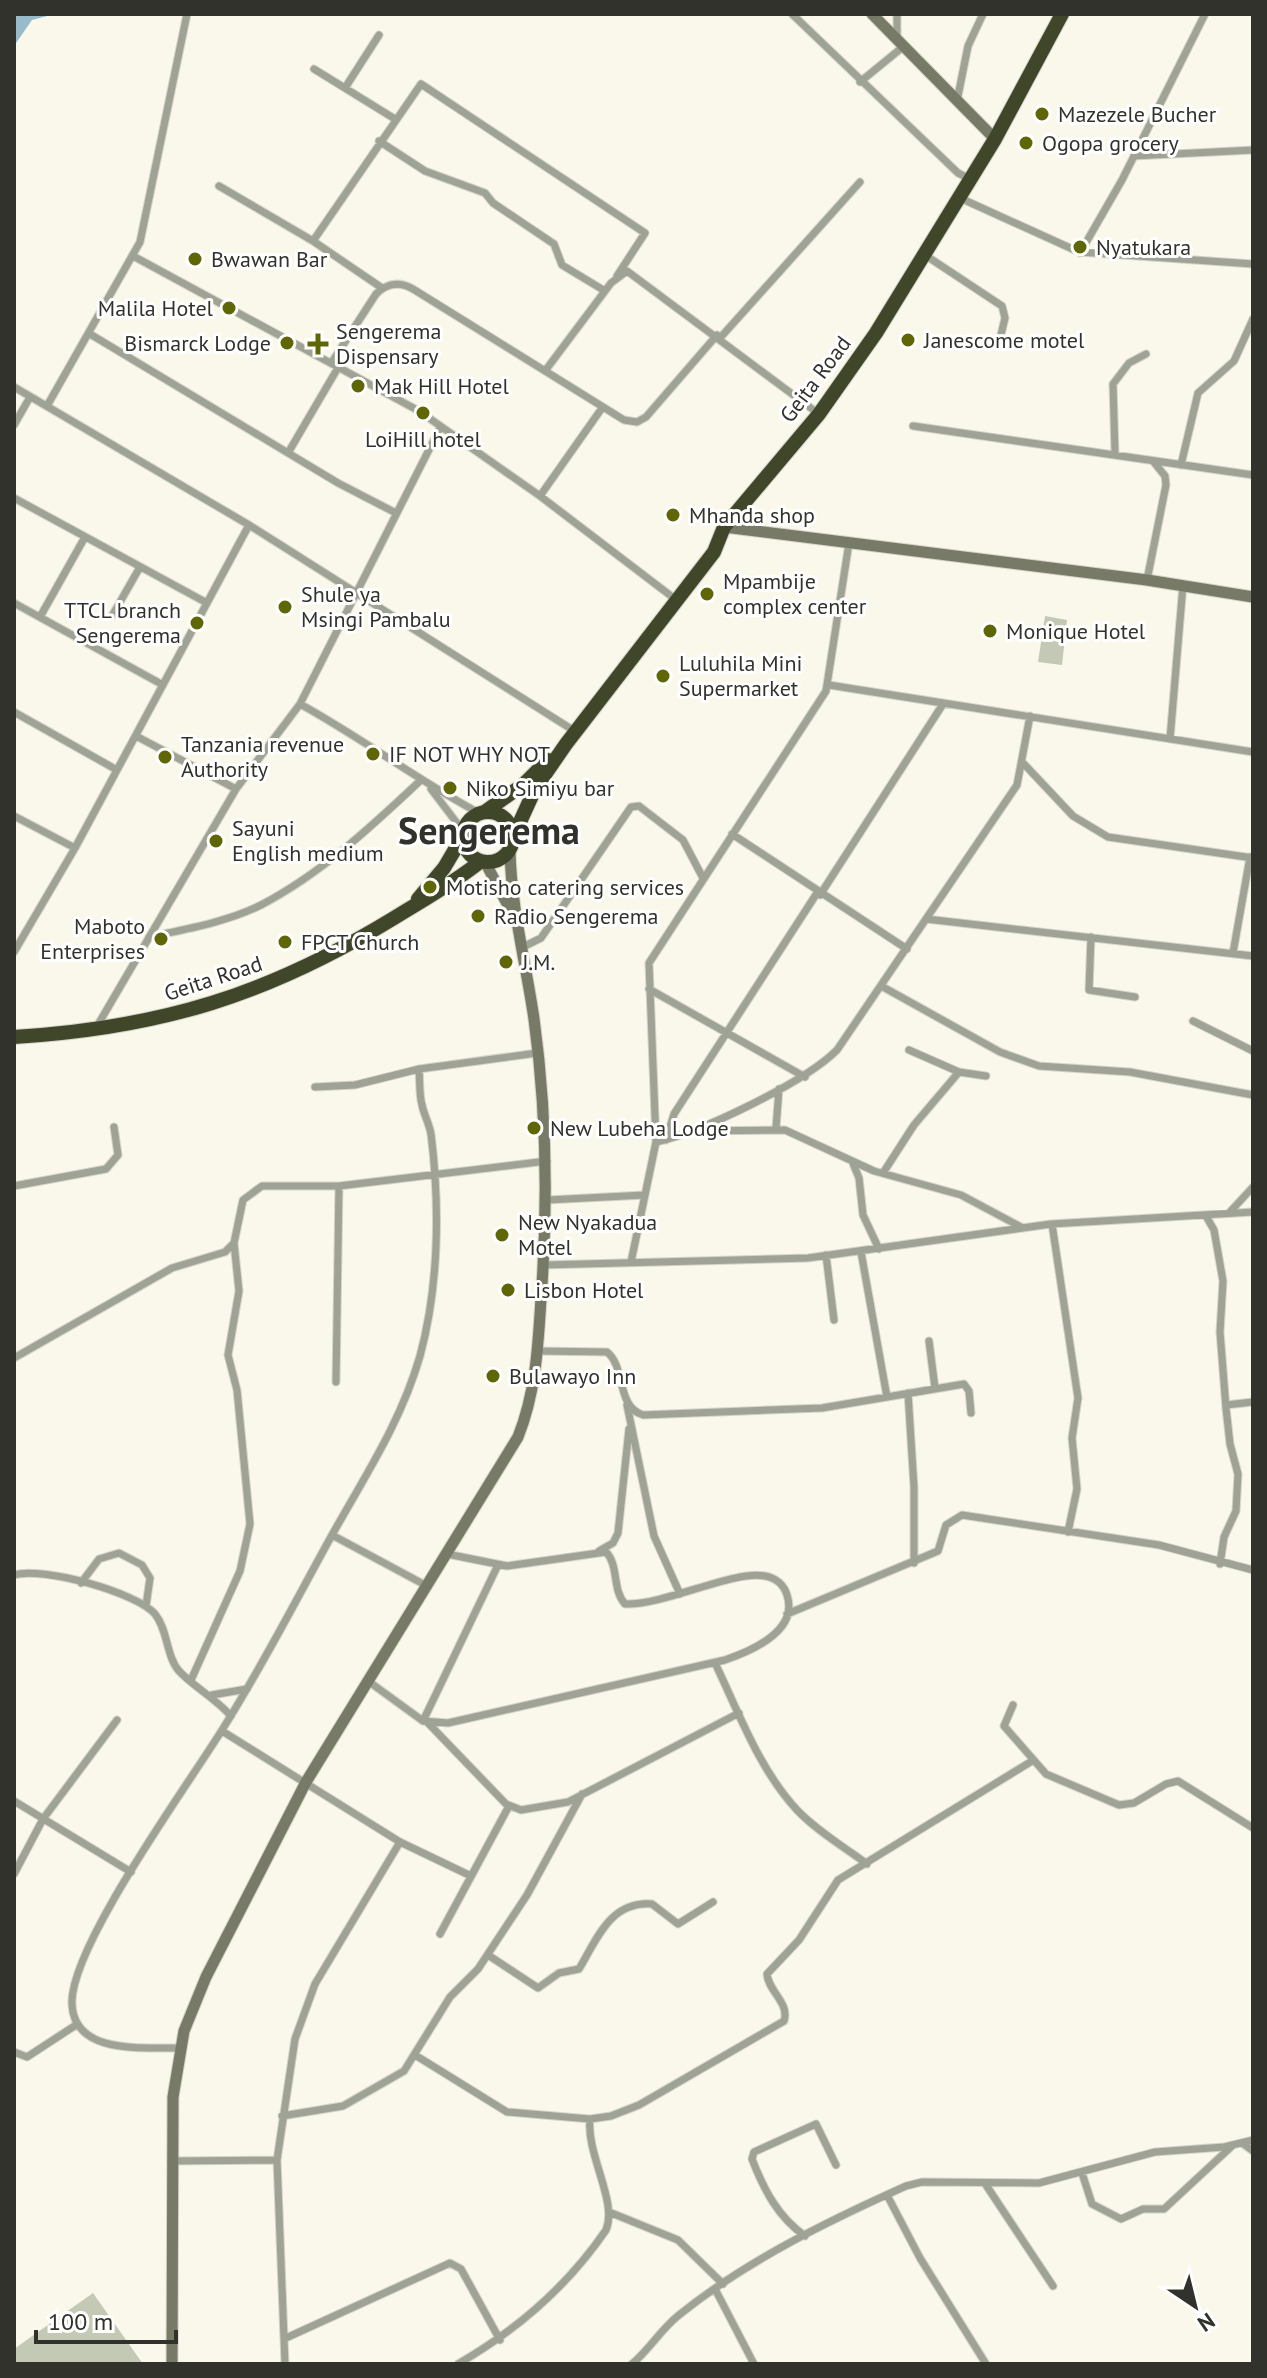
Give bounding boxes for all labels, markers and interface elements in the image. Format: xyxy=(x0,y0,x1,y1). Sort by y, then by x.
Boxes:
place label: Mazezele Bucher xyxy=(1058,100,1217,128)
marker: Mazezele Bucher xyxy=(1033,105,1051,123)
place label: Ogopa grocery xyxy=(1042,129,1180,157)
marker: Ogopa grocery xyxy=(1017,134,1035,152)
place label: Nyatukara xyxy=(1096,233,1191,261)
marker: Nyatukara xyxy=(1071,238,1089,256)
place label: Bwawan Bar xyxy=(211,245,328,273)
marker: Bwawan Bar xyxy=(186,250,204,268)
place label: Malila Hotel xyxy=(98,294,214,322)
marker: Malila Hotel xyxy=(220,299,238,317)
place label: Sengerema Dispensary xyxy=(336,317,441,370)
place label: Janescome motel xyxy=(923,326,1085,354)
place label: Bismarck Lodge xyxy=(124,329,271,357)
street label: Geita Road xyxy=(773,330,857,428)
marker: Janescome motel xyxy=(899,331,917,349)
marker: Sengerema Dispensary xyxy=(307,333,329,355)
marker: Bismarck Lodge xyxy=(278,334,296,352)
place label: Mak Hill Hotel xyxy=(374,372,509,400)
marker: Mak Hill Hotel xyxy=(349,377,367,395)
marker: LoiHill hotel xyxy=(414,404,432,422)
place label: LoiHill hotel xyxy=(365,425,481,453)
place label: Mhanda shop xyxy=(689,501,815,529)
marker: Mhanda shop xyxy=(664,506,682,524)
place label: Mpambije complex center xyxy=(723,567,867,620)
place label: Shule ya Msingi Pambalu xyxy=(301,580,451,633)
marker: Mpambije complex center xyxy=(698,585,716,603)
place label: TTCL branch Sengerema xyxy=(64,596,181,649)
marker: Shule ya Msingi Pambalu xyxy=(276,598,294,616)
marker: TTCL branch Sengerema xyxy=(188,614,206,632)
place label: Monique Hotel xyxy=(1006,617,1146,645)
marker: Monique Hotel xyxy=(981,622,999,640)
place label: Luluhila Mini Supermarket xyxy=(679,649,802,702)
marker: Luluhila Mini Supermarket xyxy=(654,667,672,685)
place label: Tanzania revenue Authority xyxy=(181,730,344,783)
place label: IF NOT WHY NOT xyxy=(389,740,550,768)
marker: IF NOT WHY NOT xyxy=(364,745,382,763)
marker: Tanzania revenue Authority xyxy=(156,748,174,766)
place label: Niko Simiyu bar xyxy=(466,774,615,802)
marker: Niko Simiyu bar xyxy=(441,779,459,797)
district label: Sengerema xyxy=(398,805,580,854)
place label: Sayuni English medium xyxy=(232,814,384,867)
marker: Sayuni English medium xyxy=(207,832,225,850)
place label: Motisho catering services xyxy=(446,873,684,901)
marker: Motisho catering services xyxy=(421,878,439,896)
place label: Radio Sengerema xyxy=(494,902,659,930)
marker: Radio Sengerema xyxy=(469,907,487,925)
place label: Maboto Enterprises xyxy=(40,912,145,965)
place label: FPCT Church xyxy=(301,928,419,956)
marker: Maboto Enterprises xyxy=(152,930,170,948)
marker: FPCT Church xyxy=(276,933,294,951)
place label: J.M. xyxy=(521,948,555,976)
street label: Geita Road xyxy=(160,949,266,1007)
marker: J.M. xyxy=(497,953,515,971)
place label: New Lubeha Lodge xyxy=(550,1114,729,1142)
marker: New Lubeha Lodge xyxy=(525,1119,543,1137)
place label: New Nyakadua Motel xyxy=(518,1208,657,1261)
marker: New Nyakadua Motel xyxy=(493,1226,511,1244)
place label: Lisbon Hotel xyxy=(524,1276,644,1304)
marker: Lisbon Hotel xyxy=(499,1281,517,1299)
place label: Bulawayo Inn xyxy=(509,1362,636,1390)
marker: Bulawayo Inn xyxy=(484,1367,502,1385)
north arrow xyxy=(1155,2266,1235,2346)
scale bar xyxy=(36,2294,176,2344)
text: 100 m xyxy=(48,2306,113,2337)
text: N xyxy=(1193,2307,1220,2338)

